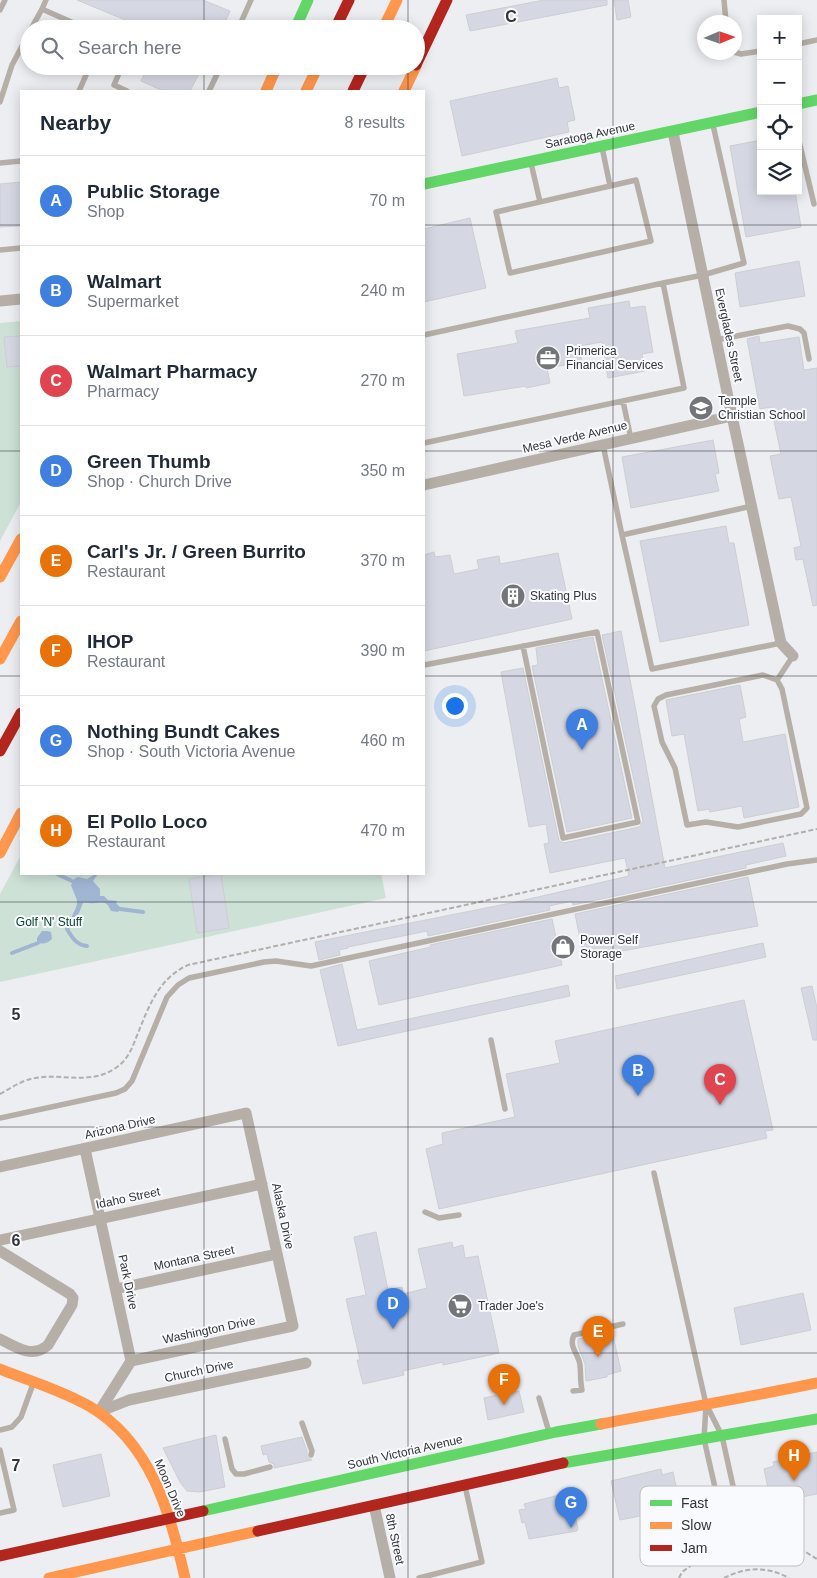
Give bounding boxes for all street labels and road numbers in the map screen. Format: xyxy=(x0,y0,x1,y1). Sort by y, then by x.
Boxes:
street label: Saratoga Avenue xyxy=(544,119,637,151)
street label: Everglades Street xyxy=(712,287,746,384)
street label: Mesa Verde Avenue xyxy=(521,418,629,456)
street label: Arizona Drive xyxy=(83,1112,157,1142)
street label: Alaska Drive xyxy=(269,1182,297,1251)
street label: Idaho Street xyxy=(95,1184,162,1212)
street label: Montana Street xyxy=(152,1242,236,1273)
street label: Park Drive xyxy=(115,1253,141,1311)
street label: Washington Drive xyxy=(161,1313,257,1347)
street label: Church Drive xyxy=(163,1357,235,1385)
street label: South Victoria Avenue xyxy=(346,1432,464,1472)
street label: Moon Drive xyxy=(152,1457,189,1519)
street label: 8th Street xyxy=(383,1512,407,1567)

